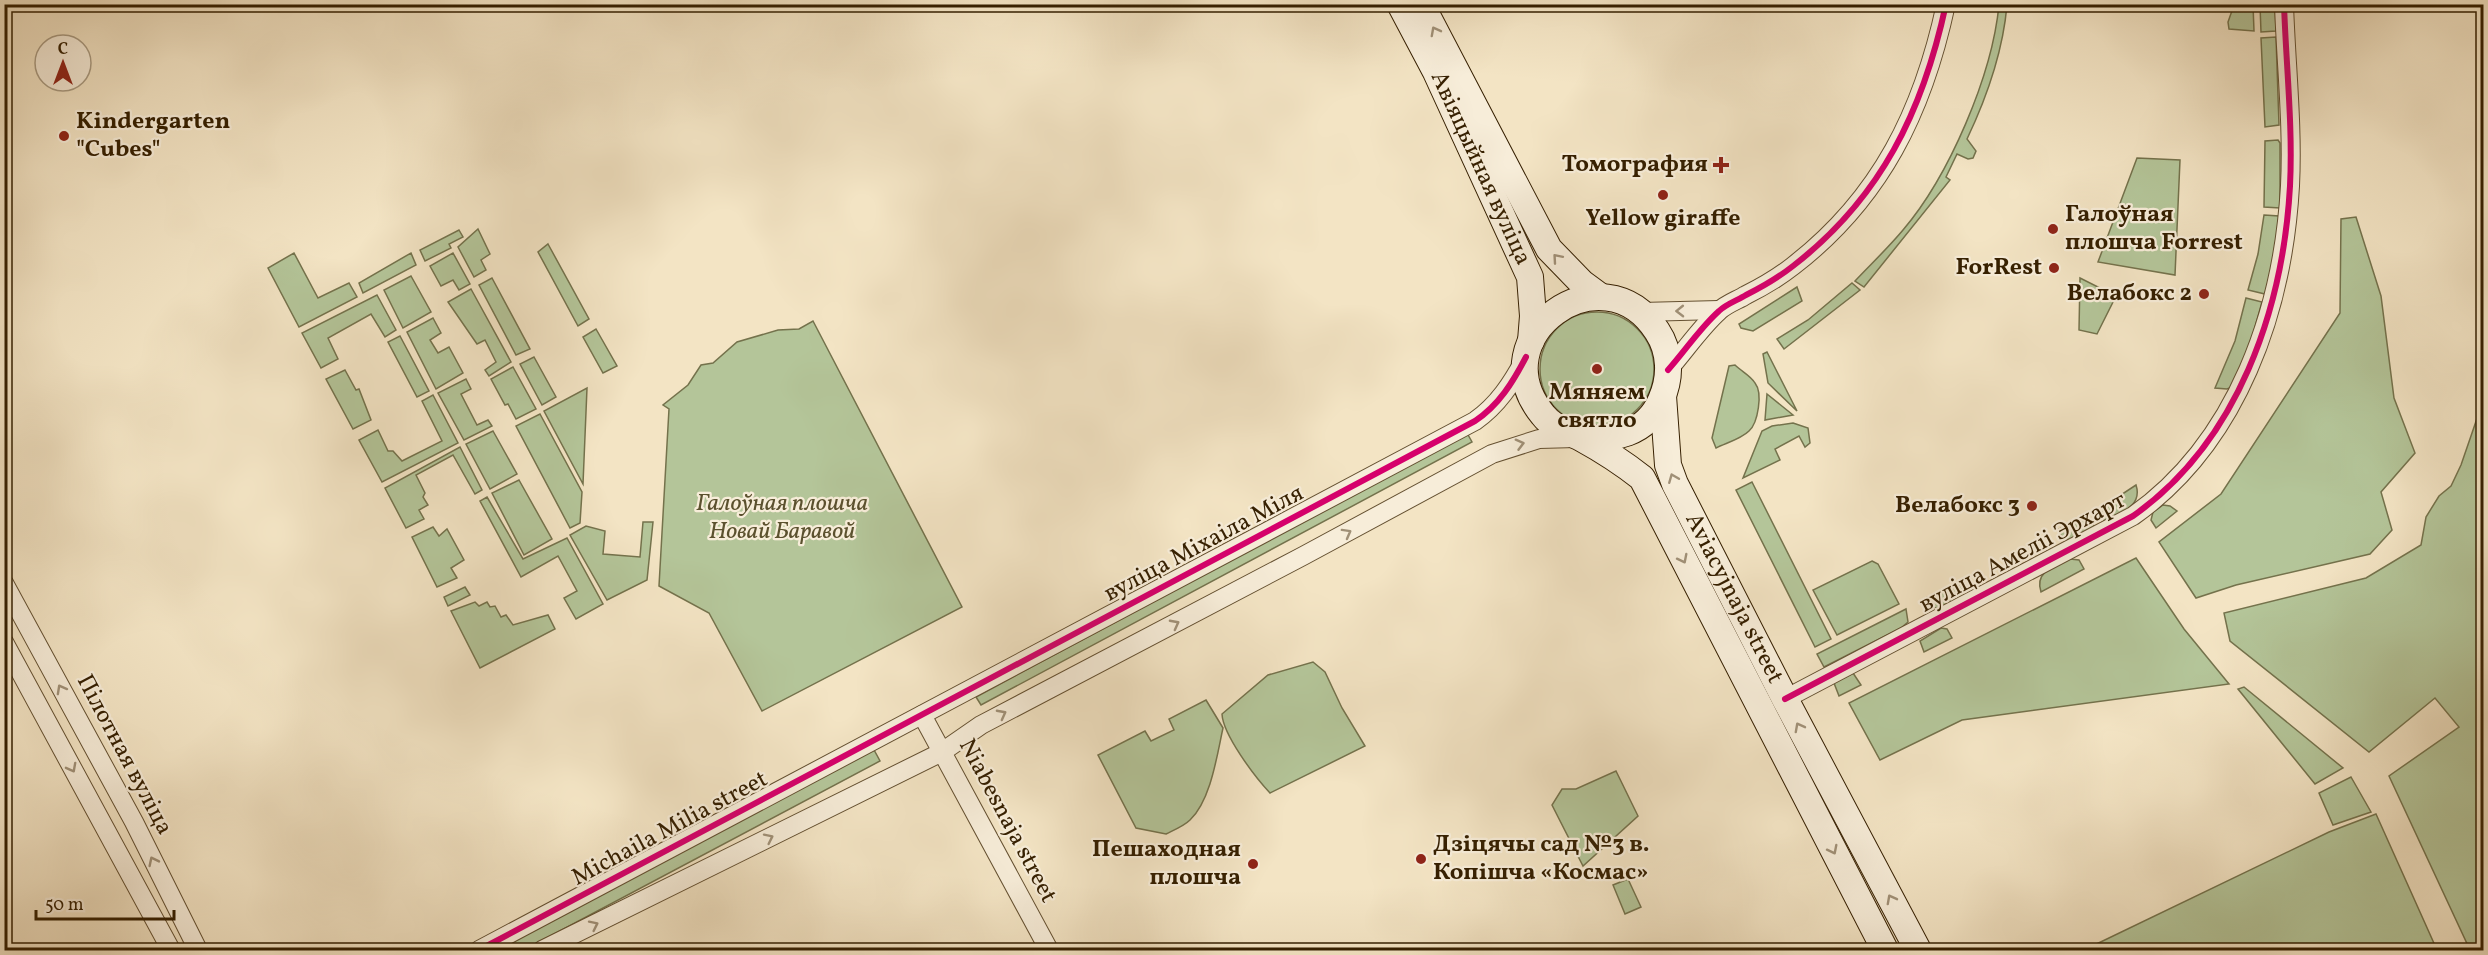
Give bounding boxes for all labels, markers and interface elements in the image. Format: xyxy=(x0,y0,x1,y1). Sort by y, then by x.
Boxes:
one-way arrow xyxy=(1431,27,1442,38)
north arrow xyxy=(33,33,93,93)
text: С xyxy=(58,39,68,61)
street label: Авіяцыйная вуліца xyxy=(1421,66,1539,271)
place label: Kindergarten "Cubes" xyxy=(76,105,230,167)
marker: Kindergarten "Cubes" xyxy=(57,129,71,143)
place label: Томография xyxy=(1562,148,1708,182)
marker: Томография xyxy=(1712,156,1730,174)
marker: Yellow giraffe xyxy=(1656,188,1670,202)
place label: Галоўная плошча Forrest xyxy=(2065,198,2243,260)
place label: Yellow giraffe xyxy=(1586,202,1740,236)
marker: Галоўная плошча Forrest xyxy=(2046,222,2060,236)
place label: ForRest xyxy=(1956,251,2042,285)
one-way arrow xyxy=(1554,254,1565,265)
marker: ForRest xyxy=(2047,261,2061,275)
place label: Велабокс 2 xyxy=(2067,277,2192,311)
marker: Велабокс 2 xyxy=(2197,287,2211,301)
one-way arrow xyxy=(1676,305,1685,317)
marker: Мяняем святло xyxy=(1590,362,1604,376)
place label: Мяняем святло xyxy=(1549,376,1645,438)
one-way arrow xyxy=(1514,439,1525,451)
one-way arrow xyxy=(1668,473,1680,484)
street label: вуліца Міхаіла Міля xyxy=(1098,477,1310,611)
street label: вуліца Амеліі Эрхарт xyxy=(1914,484,2132,622)
park label: Галоўная плошча Новай Баравой xyxy=(696,487,868,549)
place label: Велабокс 3 xyxy=(1895,489,2020,523)
marker: Велабокс 3 xyxy=(2025,499,2039,513)
street label: Aviacyjnaja street xyxy=(1676,507,1791,690)
one-way arrow xyxy=(1341,529,1351,540)
one-way arrow xyxy=(1676,553,1687,563)
one-way arrow xyxy=(1168,620,1179,631)
street label: Пілотная вуліца xyxy=(67,669,181,841)
one-way arrow xyxy=(57,684,68,695)
one-way arrow xyxy=(996,710,1006,721)
one-way arrow xyxy=(1795,722,1806,733)
street label: Niabesnaja street xyxy=(949,733,1065,909)
one-way arrow xyxy=(65,761,76,772)
street label: Michaila Milia street xyxy=(566,763,774,895)
place label: Дзіцячы сад №3 в. Копішча «Космас» xyxy=(1433,828,1650,890)
place label: Пешаходная плошча xyxy=(1092,833,1241,895)
one-way arrow xyxy=(763,834,774,845)
one-way arrow xyxy=(1826,844,1837,854)
marker: Дзіцячы сад №3 в. Копішча «Космас» xyxy=(1414,852,1428,866)
one-way arrow xyxy=(149,856,161,867)
marker: Пешаходная плошча xyxy=(1246,857,1260,871)
scale bar xyxy=(36,883,174,921)
text: 50 m xyxy=(45,893,84,918)
one-way arrow xyxy=(1887,895,1898,905)
one-way arrow xyxy=(588,920,599,932)

